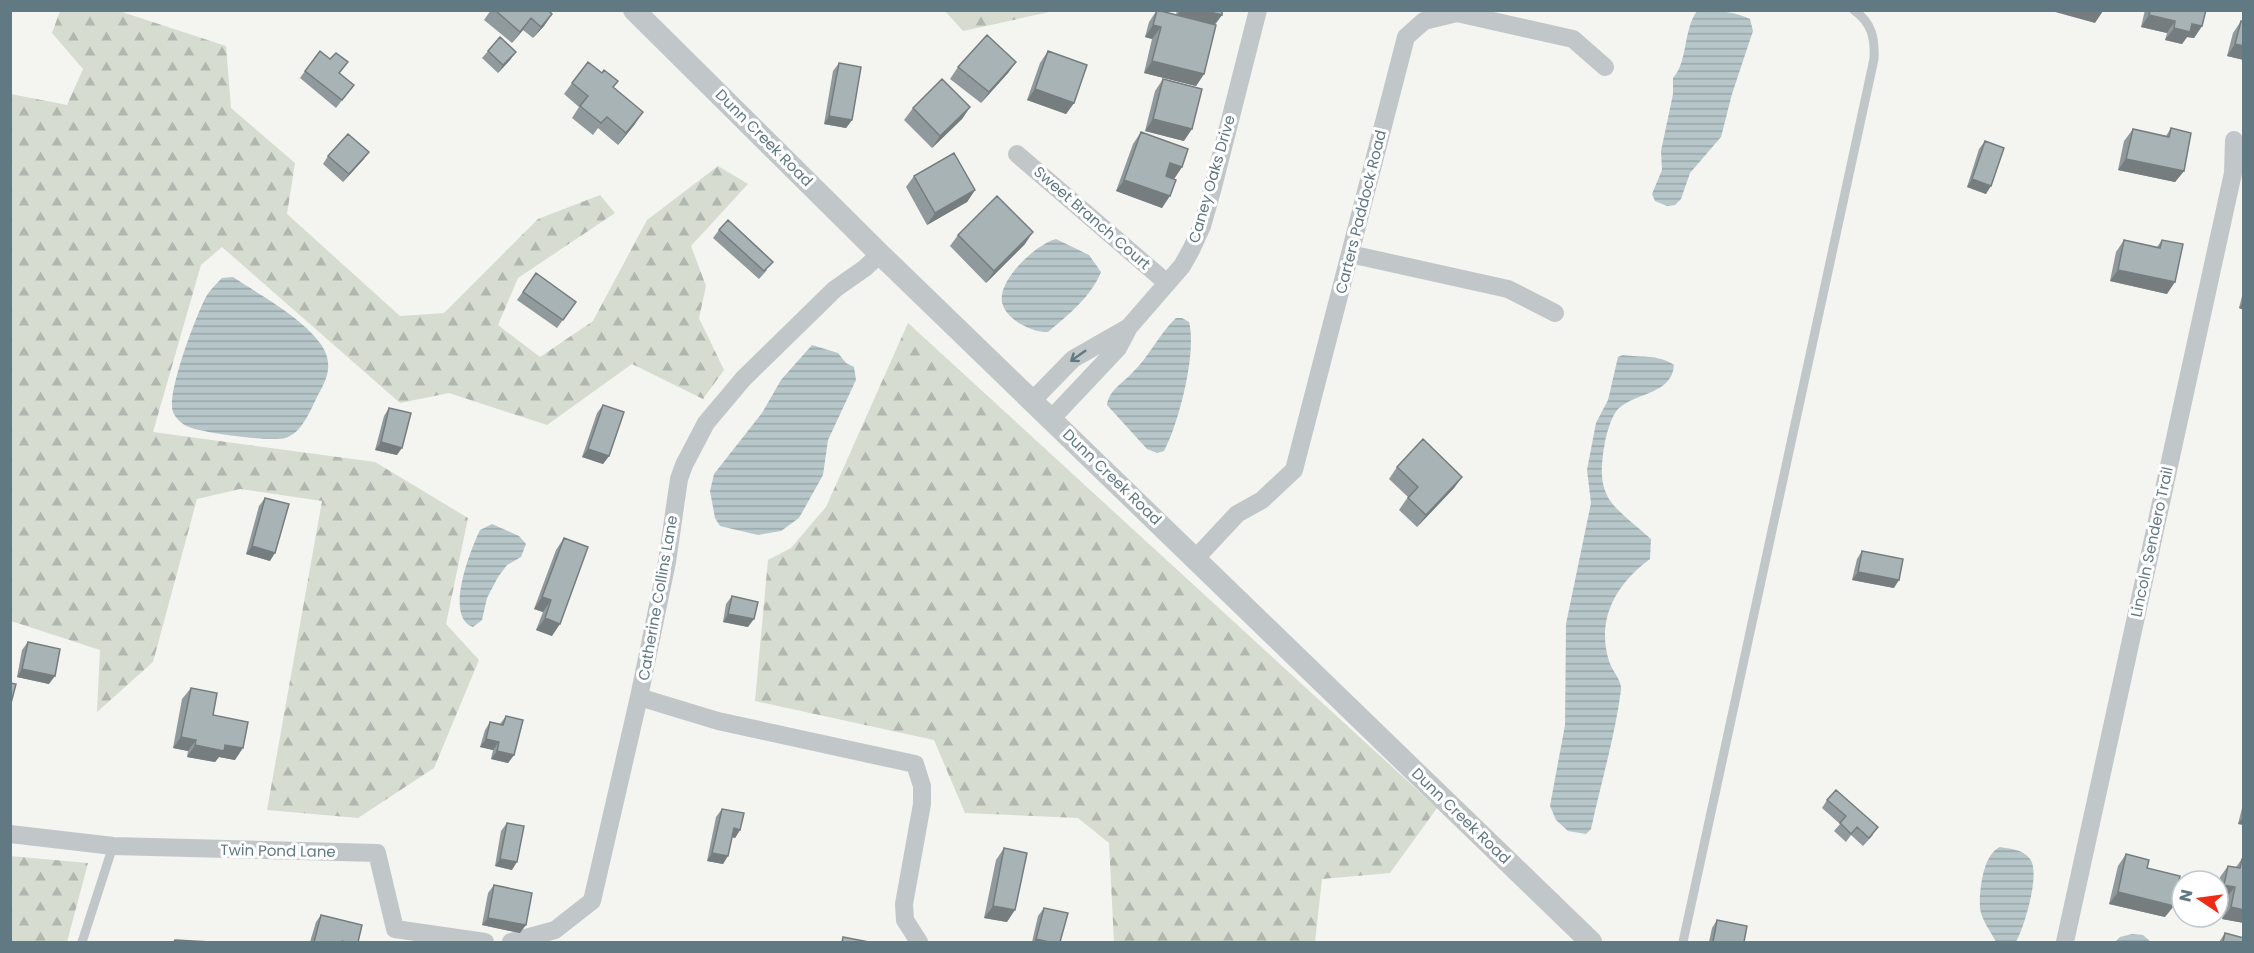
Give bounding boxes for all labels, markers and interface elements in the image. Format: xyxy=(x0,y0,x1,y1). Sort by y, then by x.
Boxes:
street label: Dunn Creek Road xyxy=(711,84,818,191)
street label: Caney Oaks Drive xyxy=(1183,112,1240,245)
street label: Carters Paddock Road xyxy=(1330,128,1391,296)
street label: Sweet Branch Court xyxy=(1029,161,1155,274)
one-way arrow xyxy=(1071,350,1087,362)
street label: Dunn Creek Road xyxy=(1058,424,1166,529)
street label: Lincoln Sendero Trail xyxy=(2125,465,2178,619)
street label: Catherine Collins Lane xyxy=(633,514,682,682)
street label: Dunn Creek Road xyxy=(1407,763,1515,868)
street label: Twin Pond Lane xyxy=(220,839,336,862)
north arrow xyxy=(2170,869,2230,929)
text: N xyxy=(2173,887,2198,904)

